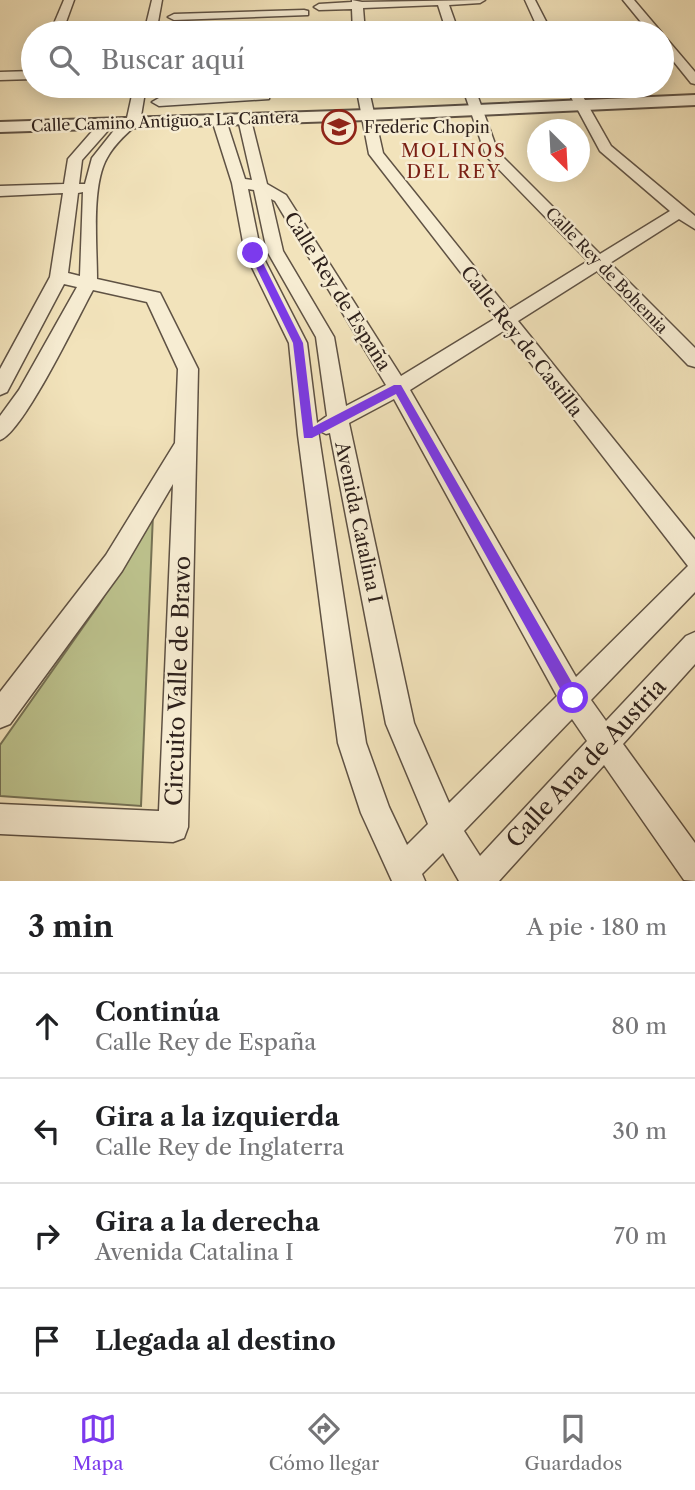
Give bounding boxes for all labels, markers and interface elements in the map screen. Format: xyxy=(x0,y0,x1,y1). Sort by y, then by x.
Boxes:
search box xyxy=(21,21,674,98)
icon: search xyxy=(45,41,83,79)
text: Buscar aquí xyxy=(101,44,245,76)
street label: Calle Camino Antiguo a La Cantera xyxy=(31,106,300,136)
school or university icon: Frederic Chopin xyxy=(320,108,358,146)
place label: Frederic Chopin xyxy=(364,117,490,137)
north arrow xyxy=(527,119,590,182)
district label: MOLINOS DEL REY xyxy=(401,140,507,183)
street label: Calle Rey de Bohemia xyxy=(542,203,673,338)
street label: Calle Rey de España xyxy=(279,208,396,375)
route end xyxy=(237,237,268,268)
street label: Calle Rey de Castilla xyxy=(456,261,588,421)
street label: Avenida Catalina I xyxy=(330,438,387,605)
street label: Circuito Valle de Bravo xyxy=(160,556,196,806)
street label: Calle Ana de Austria xyxy=(500,672,672,853)
route start xyxy=(557,682,588,713)
text: 3 min xyxy=(28,908,114,945)
text: A pie · 180 m xyxy=(526,913,667,941)
text: Continúa xyxy=(95,996,220,1028)
icon: ahead xyxy=(28,1007,66,1045)
text: 80 m xyxy=(611,1012,667,1040)
text: Calle Rey de España xyxy=(95,1028,316,1056)
text: Gira a la izquierda xyxy=(95,1101,340,1133)
icon: left xyxy=(28,1112,66,1150)
text: 30 m xyxy=(612,1117,667,1145)
text: Calle Rey de Inglaterra xyxy=(95,1133,344,1161)
text: Gira a la derecha xyxy=(95,1206,320,1238)
icon: right xyxy=(28,1217,66,1255)
text: 70 m xyxy=(614,1222,667,1250)
text: Avenida Catalina I xyxy=(95,1238,294,1266)
icon: arrive xyxy=(28,1322,66,1360)
text: Llegada al destino xyxy=(95,1325,336,1357)
tab: Mapa xyxy=(73,1410,123,1475)
tab: Cómo llegar xyxy=(269,1410,379,1475)
tab: Guardados xyxy=(524,1410,622,1475)

